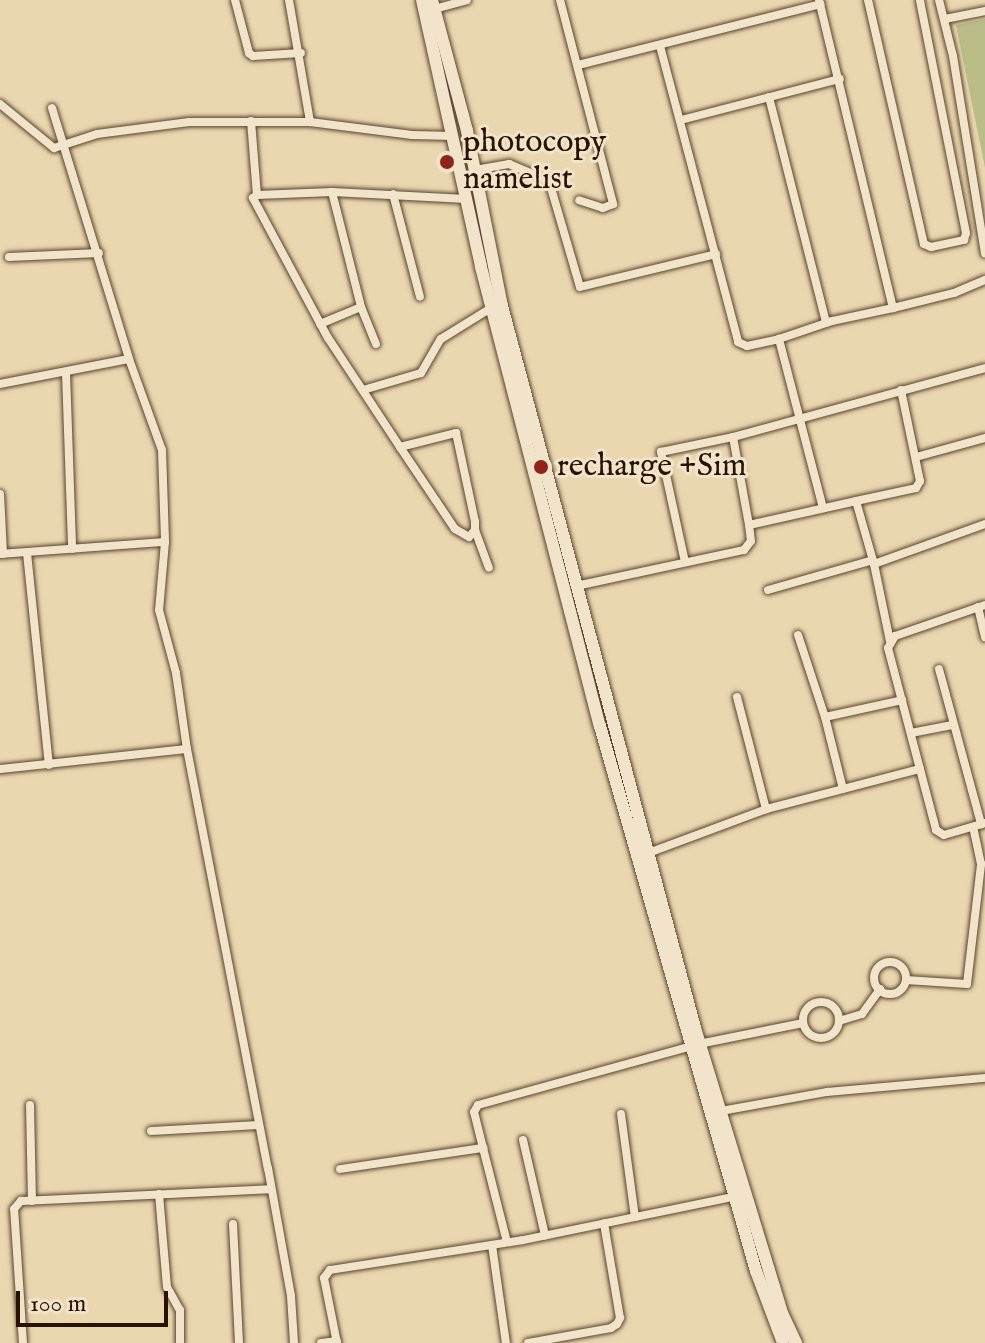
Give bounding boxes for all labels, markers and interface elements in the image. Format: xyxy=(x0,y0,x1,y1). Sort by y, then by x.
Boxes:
place label: photocopy namelist xyxy=(463,125,606,200)
marker: photocopy namelist xyxy=(438,153,456,171)
place label: recharge +Sim xyxy=(557,448,747,486)
marker: recharge +Sim xyxy=(532,458,550,476)
scale bar xyxy=(20,1275,172,1325)
text: 100 m xyxy=(30,1289,86,1320)

